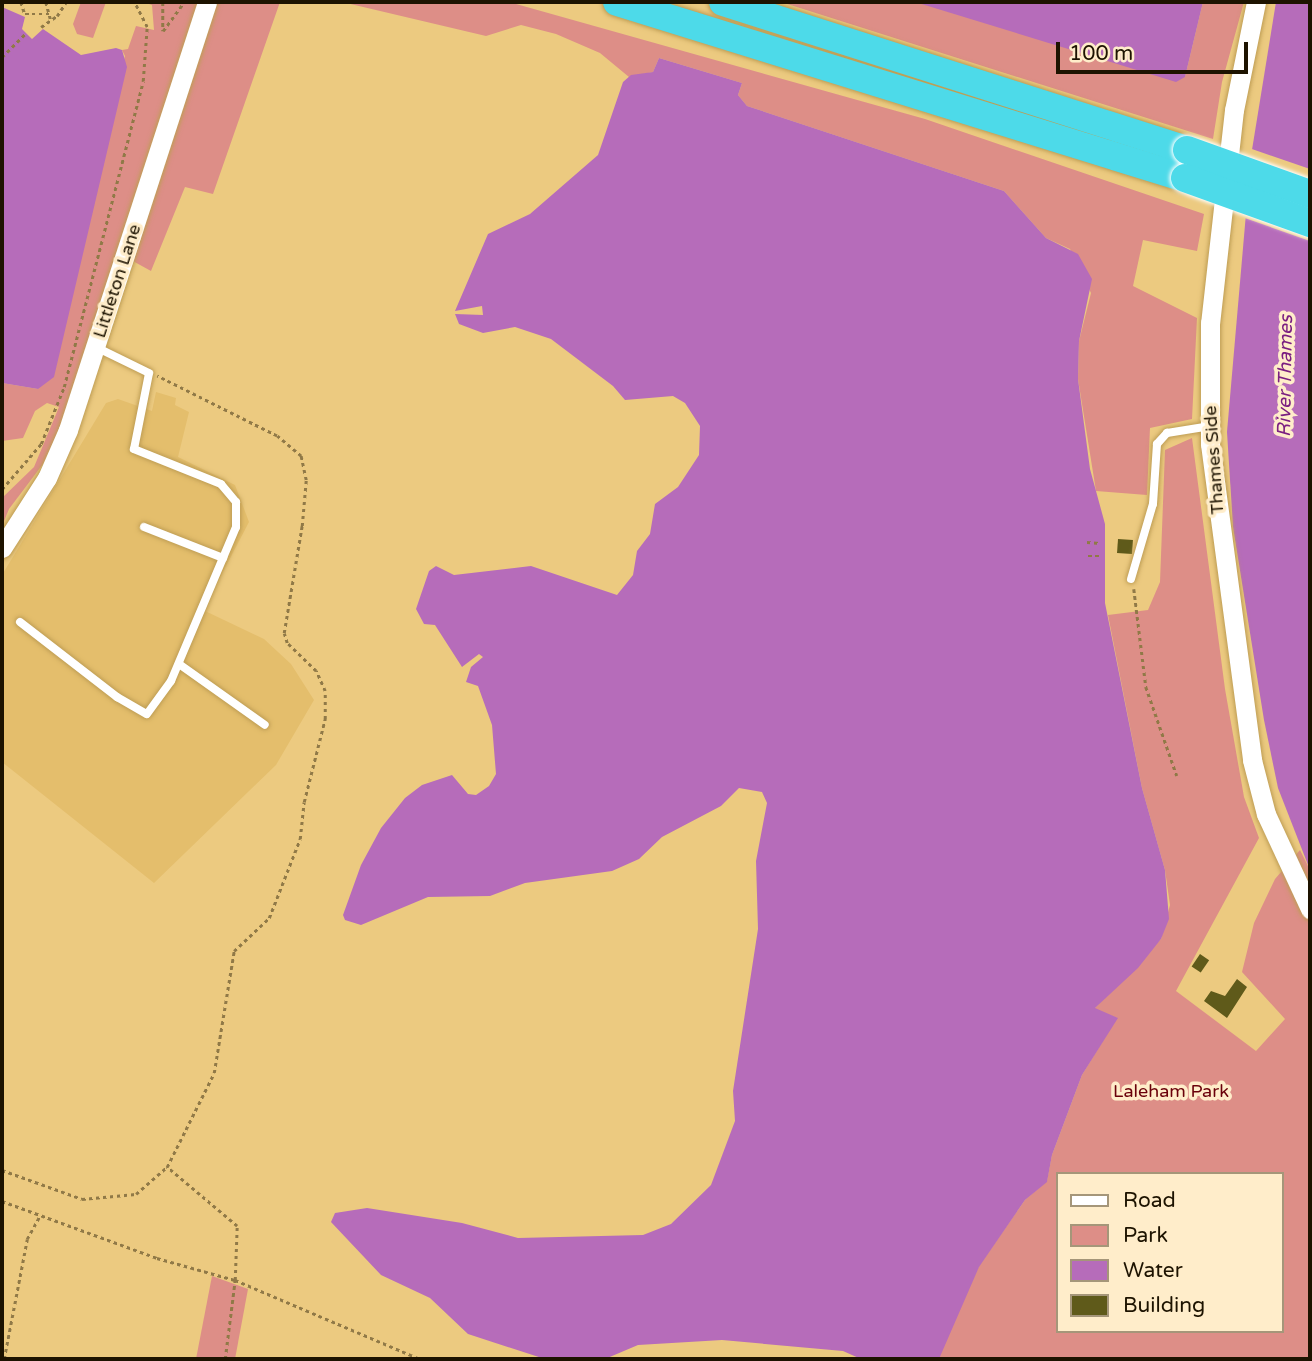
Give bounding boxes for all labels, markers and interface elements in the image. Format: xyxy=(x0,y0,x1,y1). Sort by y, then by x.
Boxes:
scale bar xyxy=(1060,28,1252,72)
text: 100 m xyxy=(1069,41,1133,66)
street label: Littleton Lane xyxy=(88,221,146,341)
water label: River Thames xyxy=(1274,315,1298,437)
street label: Thames Side xyxy=(1199,405,1229,515)
park label: Laleham Park xyxy=(1113,1080,1229,1102)
legend xyxy=(1056,1172,1284,1333)
text: Road xyxy=(1123,1188,1176,1213)
text: Park xyxy=(1123,1223,1168,1248)
text: Water xyxy=(1123,1258,1183,1283)
text: Building xyxy=(1123,1293,1205,1318)

